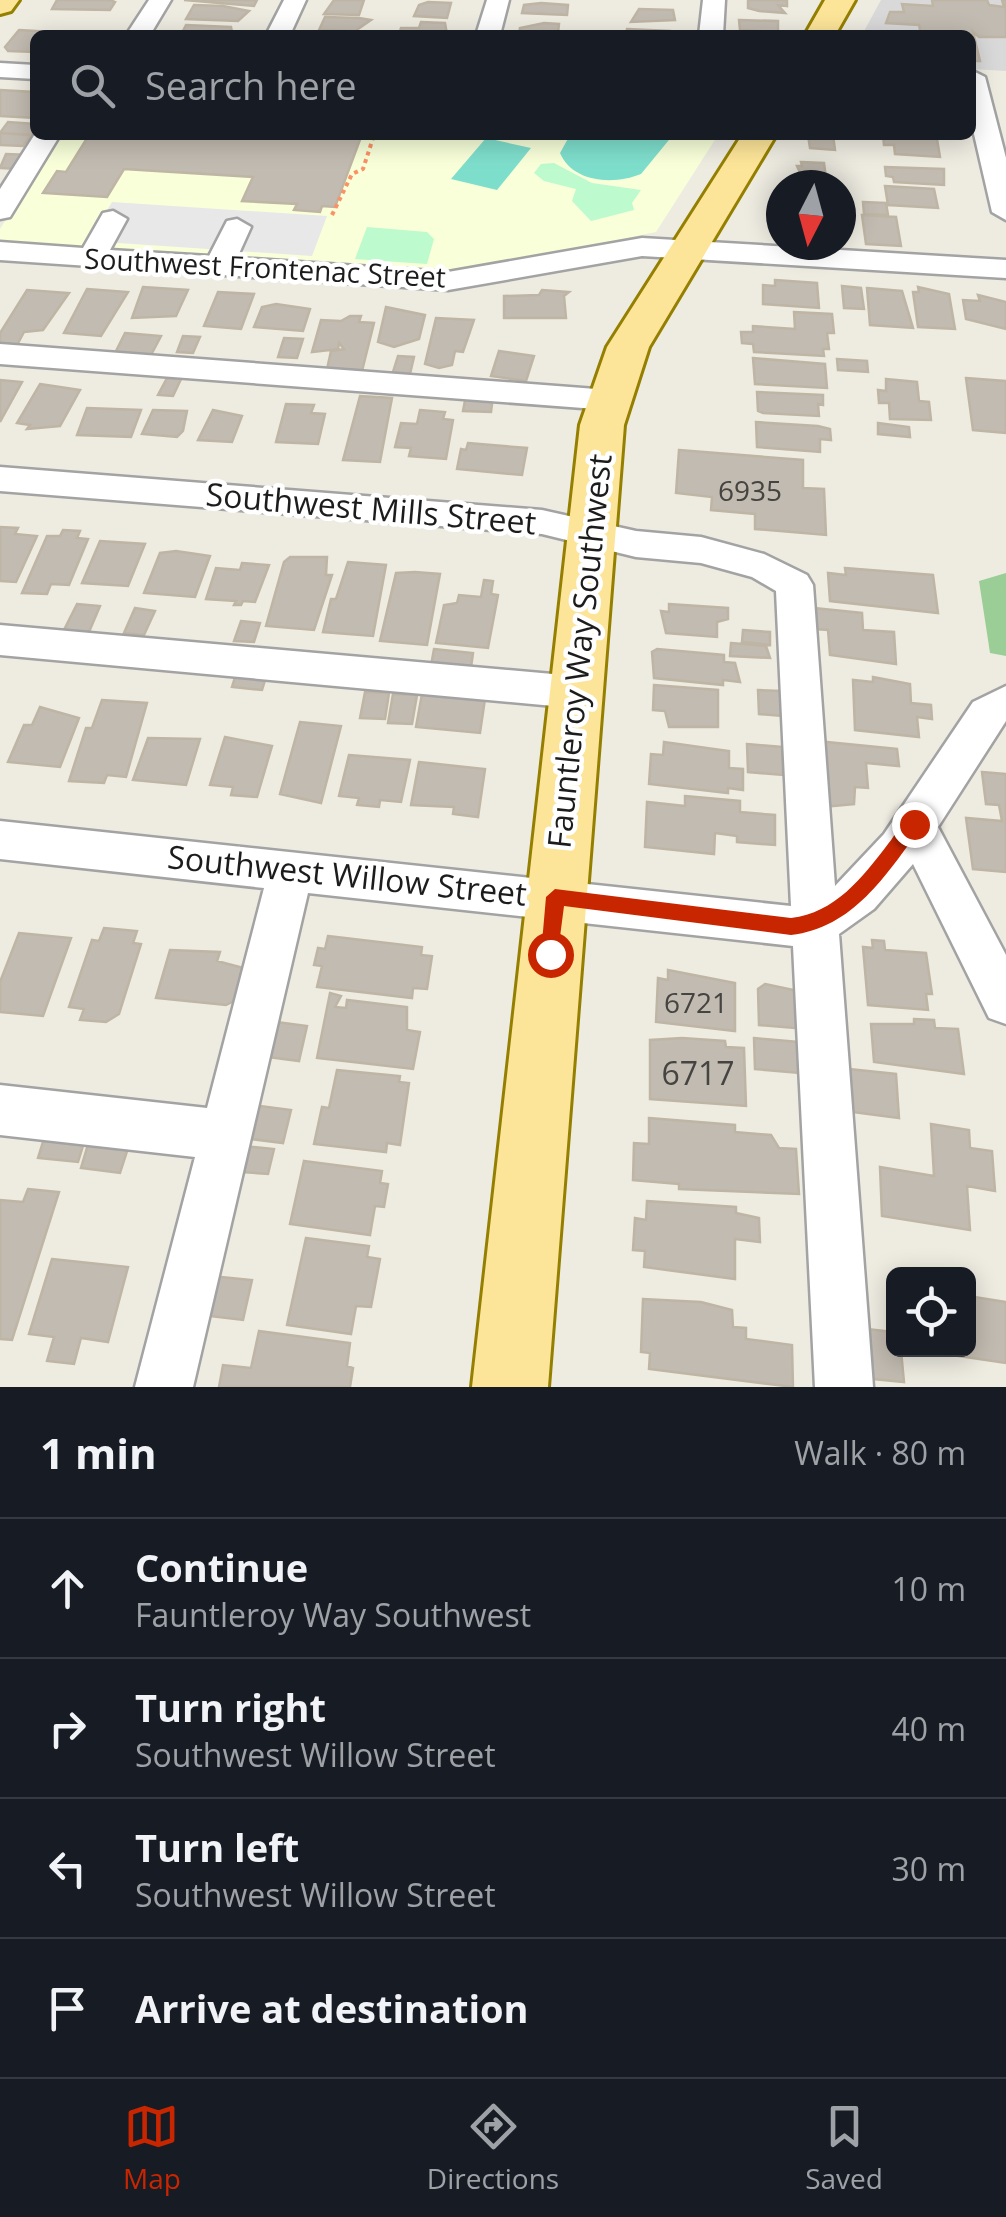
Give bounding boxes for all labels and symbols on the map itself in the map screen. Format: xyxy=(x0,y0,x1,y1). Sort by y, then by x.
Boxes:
north arrow xyxy=(766,170,856,260)
street label: Southwest Frontenac Street xyxy=(83,239,447,295)
street label: Fauntleroy Way Southwest xyxy=(536,452,621,850)
house number: 6935 xyxy=(718,471,782,509)
street label: Southwest Mills Street xyxy=(204,472,538,543)
route end xyxy=(892,802,938,848)
street label: Southwest Willow Street xyxy=(166,834,529,915)
route start xyxy=(528,932,574,978)
house number: 6721 xyxy=(664,983,728,1021)
house number: 6717 xyxy=(661,1051,735,1094)

